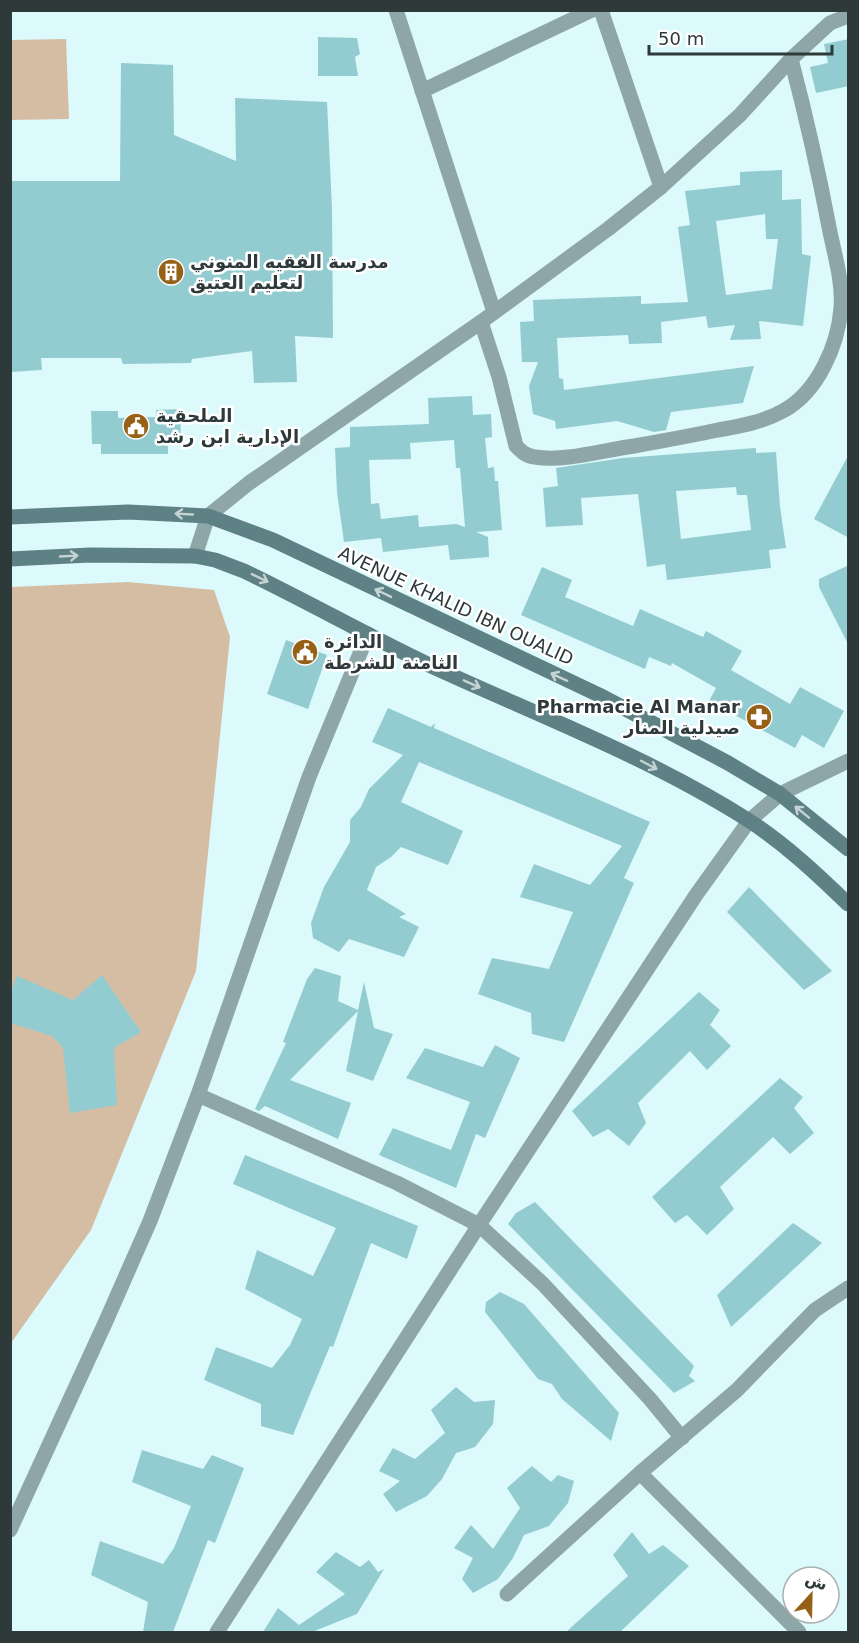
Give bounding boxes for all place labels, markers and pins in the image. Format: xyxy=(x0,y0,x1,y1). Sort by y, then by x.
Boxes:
place label: مدرسة الفقيه المنوني لتعليم العتيق xyxy=(190,251,389,294)
building icon: مدرسة الفقيه المنوني لتعليم العتيق xyxy=(156,257,186,287)
place label: الملحقية الإدارية ابن رشد xyxy=(156,405,299,448)
public building icon: الملحقية الإدارية ابن رشد xyxy=(121,411,151,441)
place label: الدائرة الثامنة للشرطة xyxy=(324,631,458,674)
public building icon: الدائرة الثامنة للشرطة xyxy=(290,637,320,667)
place label: Pharmacie Al Manar صيدلية المنار xyxy=(536,696,740,738)
pharmacy icon: Pharmacie Al Manar صيدلية المنار xyxy=(744,702,774,732)

